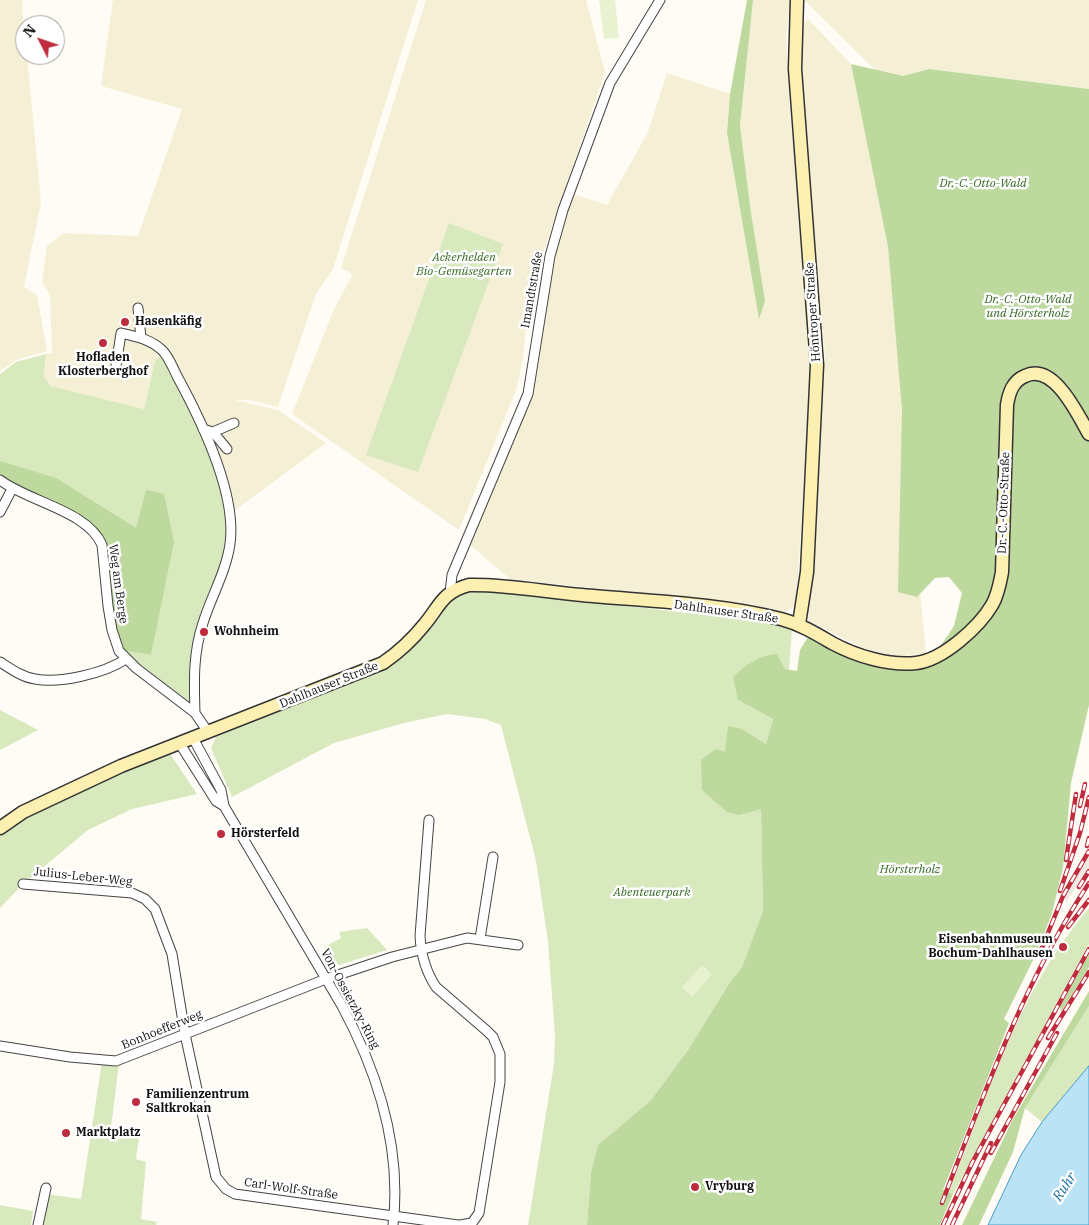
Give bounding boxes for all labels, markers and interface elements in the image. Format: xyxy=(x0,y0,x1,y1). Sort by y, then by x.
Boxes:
north arrow xyxy=(15,15,65,65)
text: N xyxy=(19,21,40,41)
park label: Dr.-C.-Otto-Wald xyxy=(939,177,1027,191)
park label: Ackerhelden Bio-Gemüsegarten xyxy=(416,251,512,279)
street label: Imandtstraße xyxy=(518,251,546,329)
street label: Höntroper Straße xyxy=(802,262,824,362)
park label: Dr.-C.-Otto-Wald und Hörsterholz xyxy=(984,293,1072,321)
place label: Hasenkäfig xyxy=(135,315,202,329)
marker: Hasenkäfig xyxy=(119,316,131,328)
marker: Hofladen Klosterberghof xyxy=(97,337,109,349)
place label: Hofladen Klosterberghof xyxy=(58,351,148,379)
street label: Dr.-C.-Otto-Straße xyxy=(995,452,1013,554)
street label: Weg am Berge xyxy=(105,543,131,625)
street label: Dahlhauser Straße xyxy=(673,598,779,626)
place label: Wohnheim xyxy=(214,625,279,639)
marker: Wohnheim xyxy=(198,626,210,638)
street label: Dahlhauser Straße xyxy=(278,659,380,711)
place label: Hörsterfeld xyxy=(231,827,300,841)
marker: Hörsterfeld xyxy=(215,828,227,840)
park label: Hörsterholz xyxy=(880,863,940,877)
street label: Julius-Leber-Weg xyxy=(33,865,133,889)
park label: Abenteuerpark xyxy=(613,886,691,900)
place label: Eisenbahnmuseum Bochum-Dahlhausen xyxy=(928,933,1053,961)
marker: Eisenbahnmuseum Bochum-Dahlhausen xyxy=(1057,941,1069,953)
street label: Von-Ossietzky-Ring xyxy=(317,946,383,1052)
street label: Bonhoefferweg xyxy=(120,1007,204,1053)
place label: Familienzentrum Saltkrokan xyxy=(146,1088,249,1116)
marker: Familienzentrum Saltkrokan xyxy=(130,1096,142,1108)
place label: Marktplatz xyxy=(76,1126,140,1140)
marker: Marktplatz xyxy=(60,1127,72,1139)
water label: Ruhr xyxy=(1050,1170,1080,1204)
street label: Carl-Wolf-Straße xyxy=(243,1175,339,1203)
place label: Vryburg xyxy=(705,1180,754,1194)
marker: Vryburg xyxy=(689,1181,701,1193)

